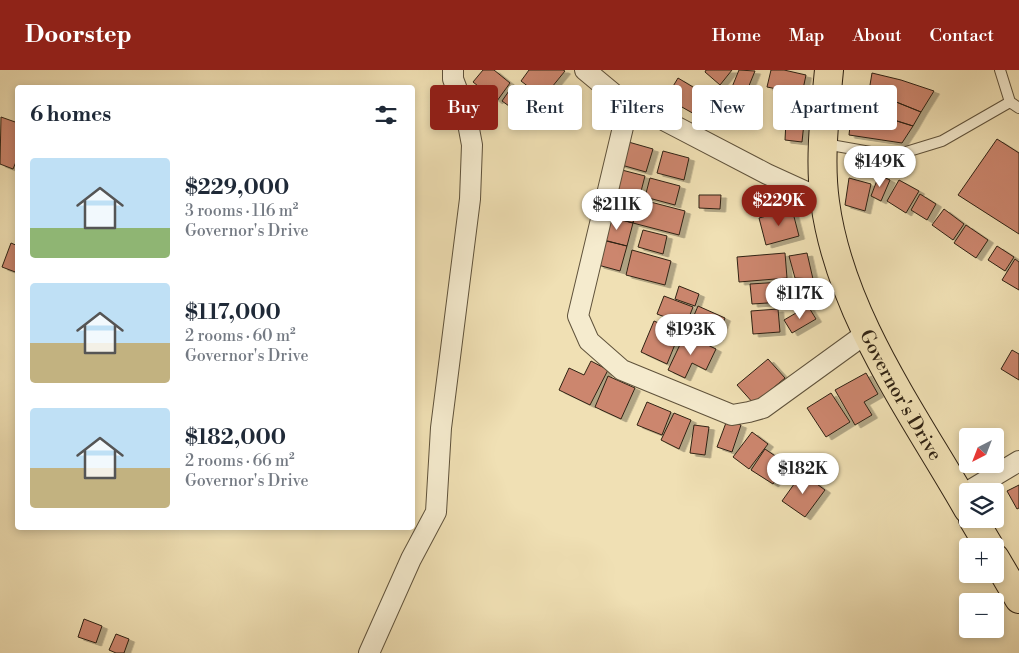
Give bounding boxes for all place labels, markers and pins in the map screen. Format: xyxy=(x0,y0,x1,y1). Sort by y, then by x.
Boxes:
pin: $149K xyxy=(845,146,915,188)
pin: $229K xyxy=(744,184,814,227)
pin: $211K xyxy=(582,189,652,231)
pin: $117K xyxy=(765,278,835,320)
pin: $193K xyxy=(656,314,726,356)
pin: $182K xyxy=(768,452,838,495)

